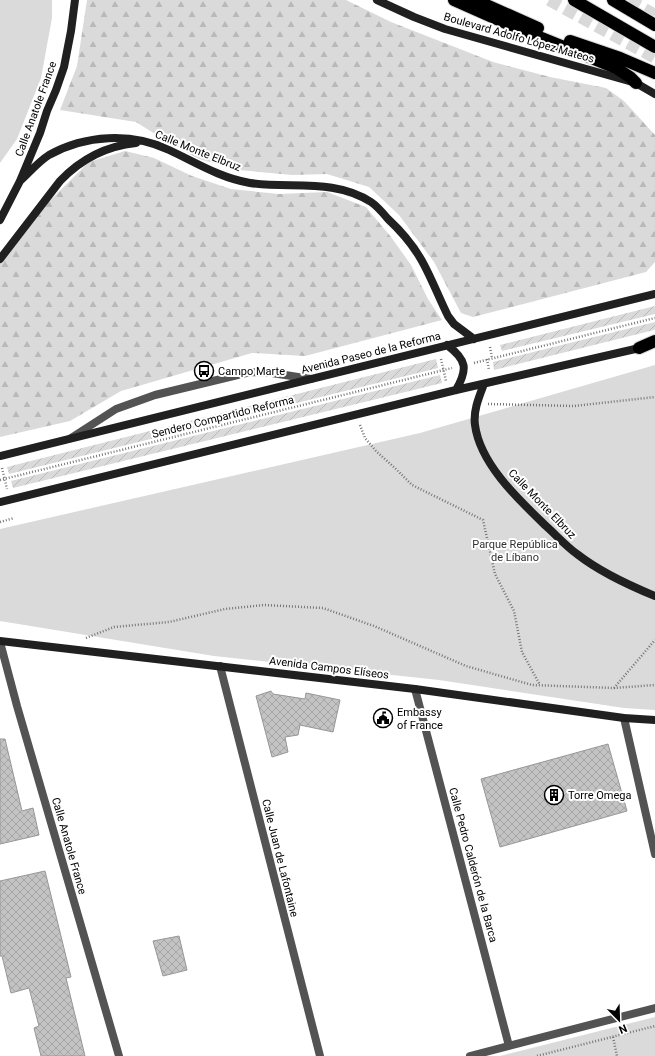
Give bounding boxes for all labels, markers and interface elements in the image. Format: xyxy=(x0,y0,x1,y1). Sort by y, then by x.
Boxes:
street label: Boulevard Adolfo López Mateos xyxy=(442,10,596,66)
street label: Calle Anatole France xyxy=(13,59,59,158)
street label: Calle Monte Elbruz xyxy=(153,128,243,174)
street label: Avenida Paseo de la Reforma xyxy=(300,329,442,377)
bus stop icon: Campo Marte xyxy=(193,360,215,382)
place label: Campo Marte xyxy=(218,365,285,378)
street label: Sendero Compartido Reforma xyxy=(151,393,295,441)
street label: Calle Monte Elbruz xyxy=(506,467,579,542)
park label: Parque República de Líbano xyxy=(472,538,558,564)
street label: Avenida Campos Elíseos xyxy=(268,654,390,682)
place label: Embassy of France xyxy=(397,706,443,732)
public building icon: Embassy of France xyxy=(372,707,394,729)
building icon: Torre Omega xyxy=(543,784,565,806)
street label: Calle Pedro Calderón de la Barca xyxy=(446,786,500,944)
place label: Torre Omega xyxy=(568,789,631,802)
street label: Calle Anatole France xyxy=(49,796,89,896)
street label: Calle Juan de Lafontaine xyxy=(259,798,301,918)
north arrow xyxy=(599,1000,639,1040)
text: N xyxy=(616,1021,629,1036)

